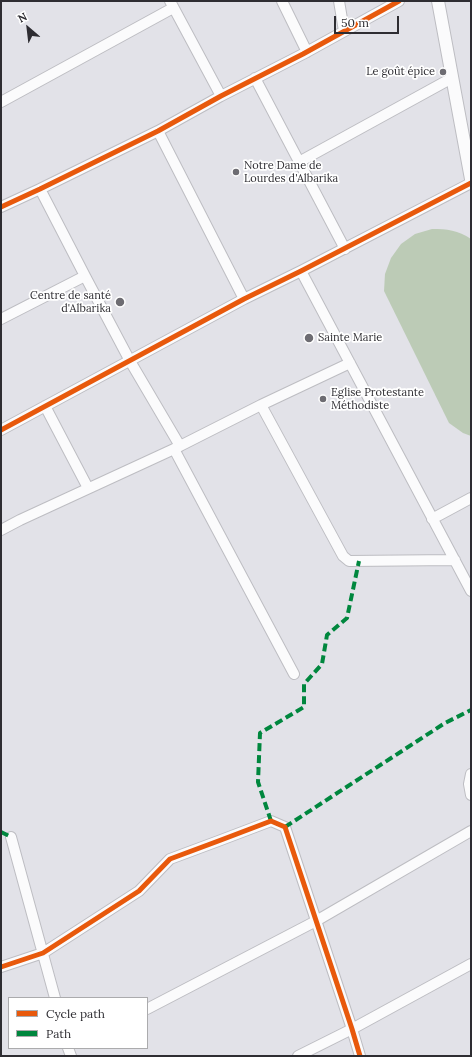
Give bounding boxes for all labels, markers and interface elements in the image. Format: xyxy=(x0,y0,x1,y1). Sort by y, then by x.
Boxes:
north arrow xyxy=(8,8,48,48)
scale bar xyxy=(336,8,401,34)
text: N xyxy=(15,9,29,26)
text: 50 m xyxy=(341,15,369,30)
place label: Le goût épice xyxy=(366,65,435,79)
marker: Le goût épice xyxy=(438,67,448,77)
place label: Notre Dame de Lourdes d'Albarika xyxy=(244,159,338,185)
marker: Notre Dame de Lourdes d'Albarika xyxy=(231,167,241,177)
place label: Centre de santé d'Albarika xyxy=(30,289,111,315)
marker: Centre de santé d'Albarika xyxy=(114,296,126,308)
place label: Sainte Marie xyxy=(318,331,382,345)
marker: Sainte Marie xyxy=(303,332,315,344)
place label: Eglise Protestante Méthodiste xyxy=(331,386,424,412)
marker: Eglise Protestante Méthodiste xyxy=(318,394,328,404)
legend xyxy=(8,997,148,1049)
text: Cycle path xyxy=(46,1006,105,1021)
text: Path xyxy=(46,1026,71,1041)

